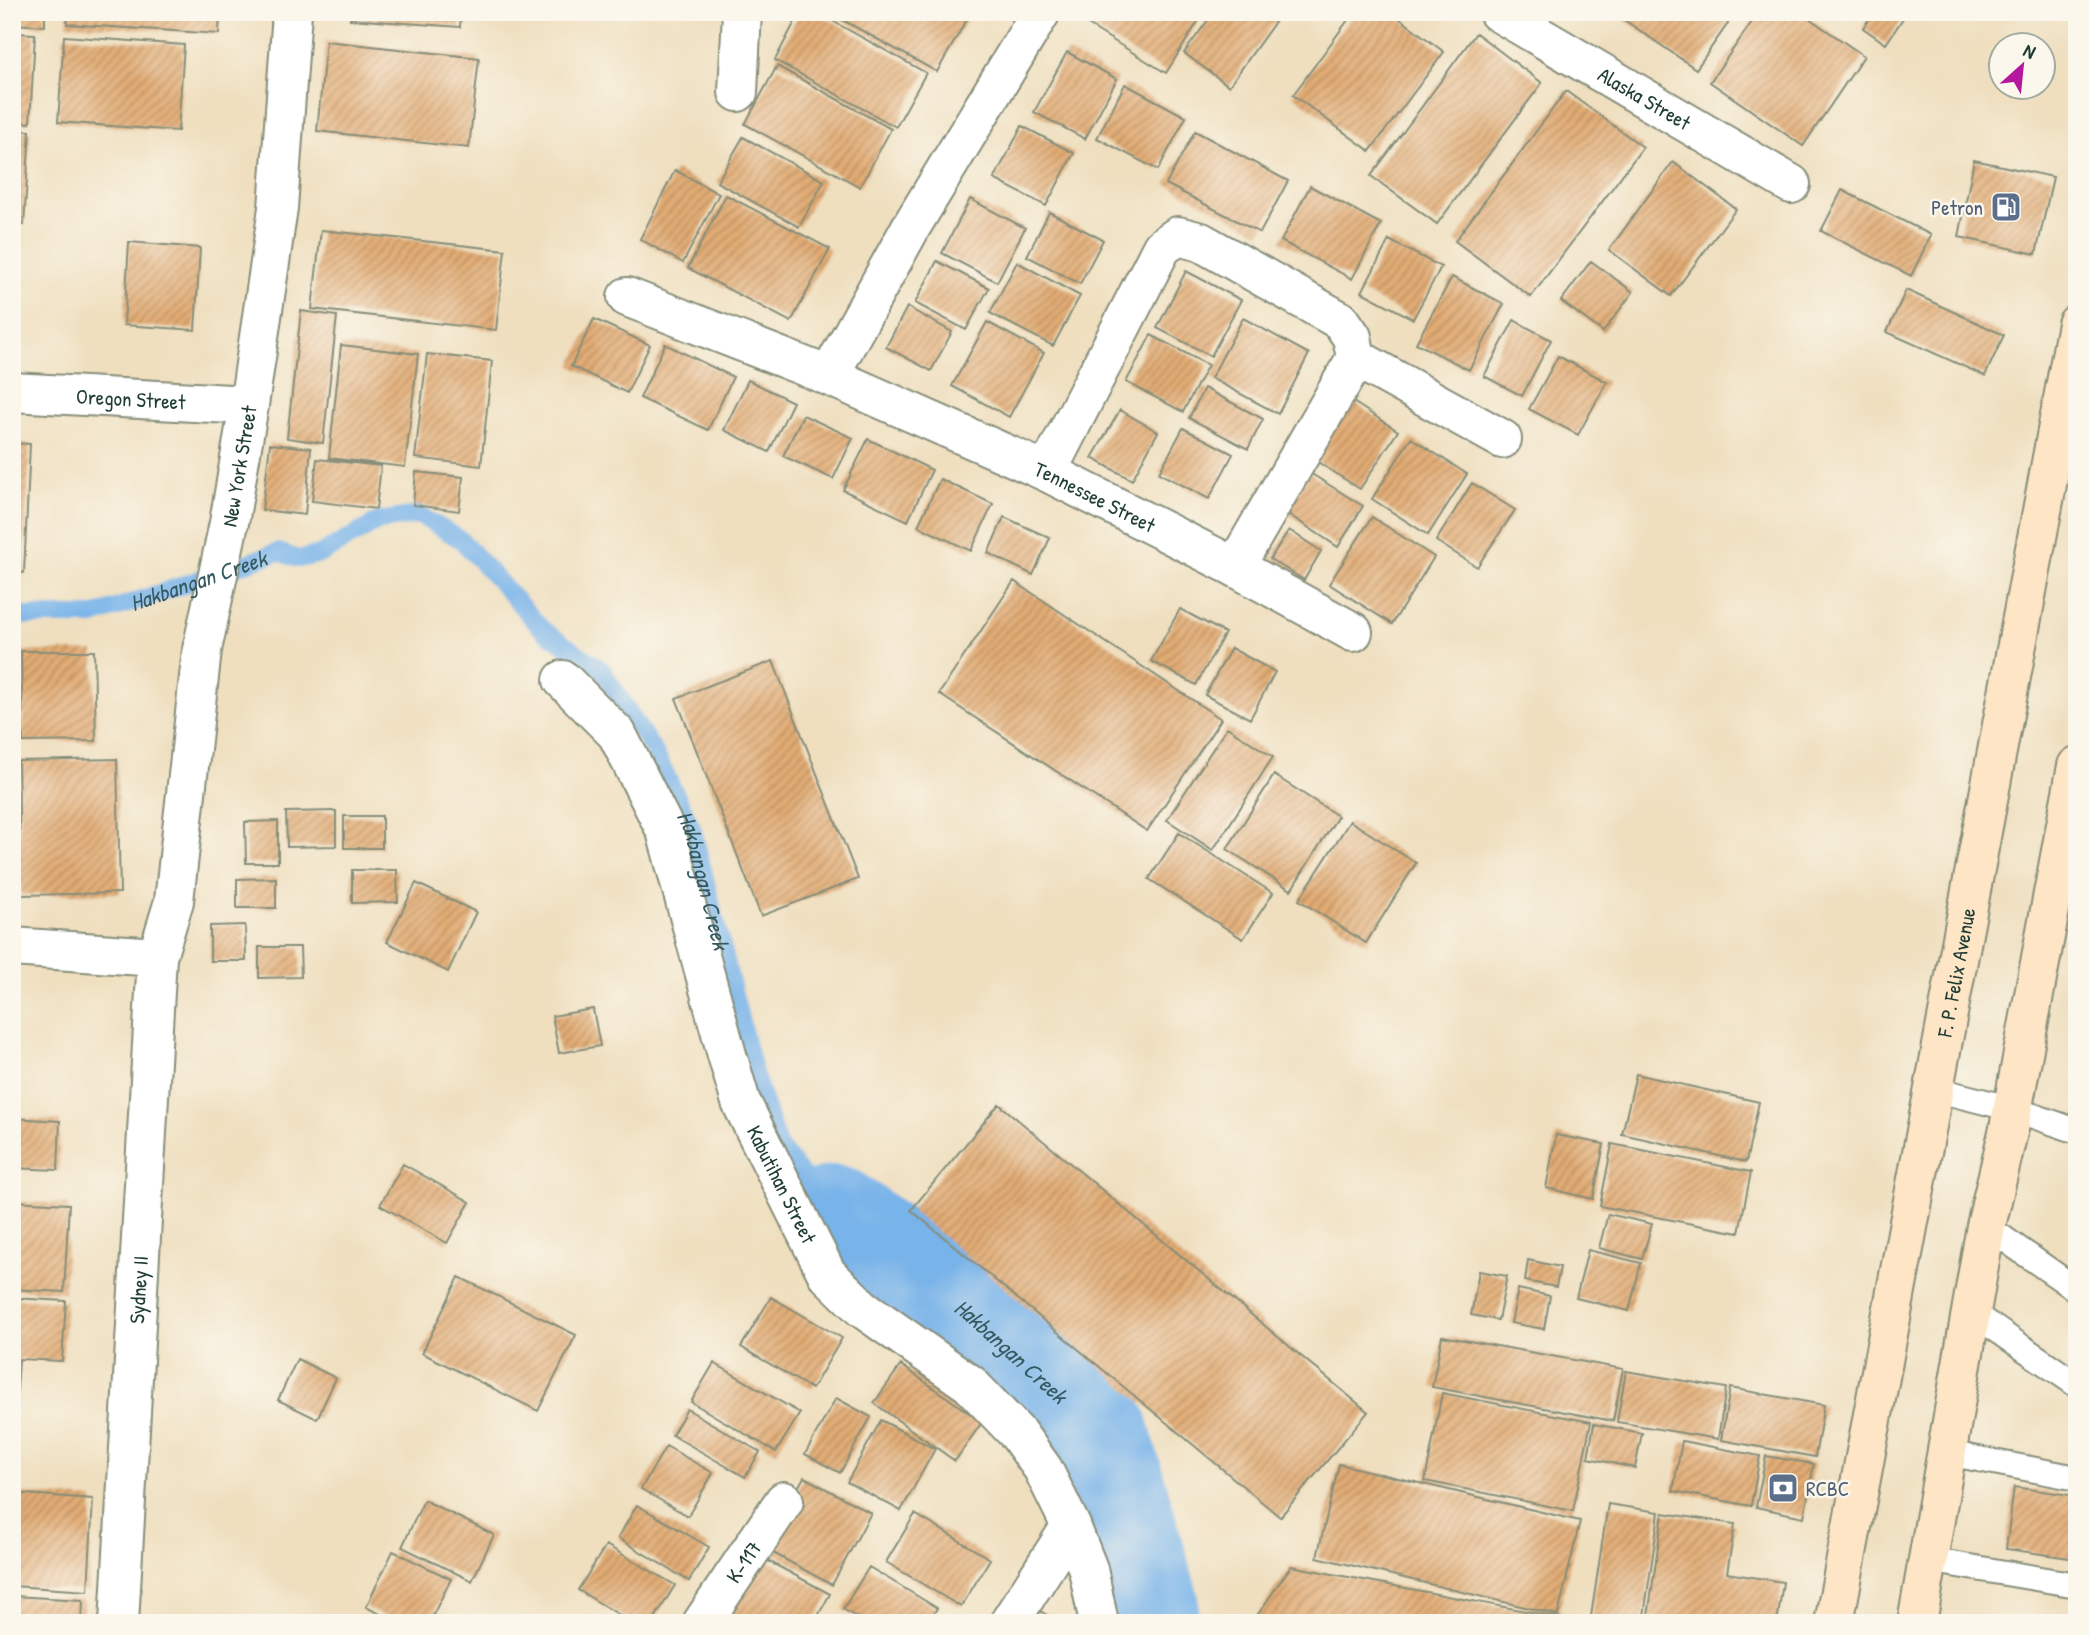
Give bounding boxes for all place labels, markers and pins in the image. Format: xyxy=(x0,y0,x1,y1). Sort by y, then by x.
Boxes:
fuel station icon: Petron xyxy=(1989,190,2023,224)
place label: Petron xyxy=(1931,193,1983,222)
bank icon: RCBC xyxy=(1766,1471,1800,1505)
place label: RCBC xyxy=(1806,1474,1849,1503)

